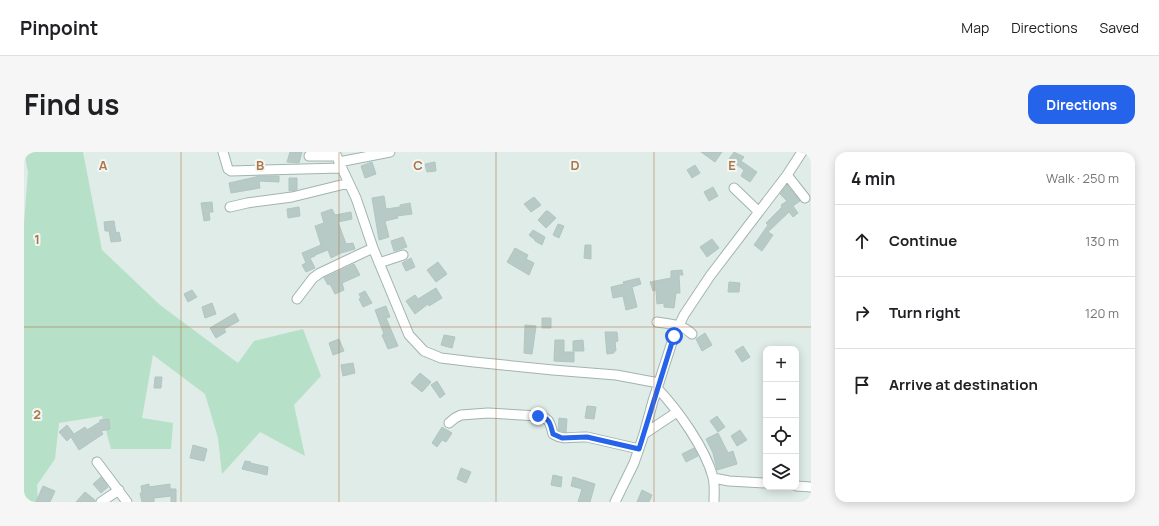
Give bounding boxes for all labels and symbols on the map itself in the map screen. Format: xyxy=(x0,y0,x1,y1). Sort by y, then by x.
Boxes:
text: A xyxy=(99,156,108,174)
text: B xyxy=(256,156,264,174)
text: C xyxy=(413,156,423,174)
text: D xyxy=(570,156,580,174)
text: E xyxy=(728,156,736,174)
text: 1 xyxy=(34,230,40,248)
route start xyxy=(665,327,683,345)
text: 2 xyxy=(33,405,41,423)
route end xyxy=(529,407,547,425)

